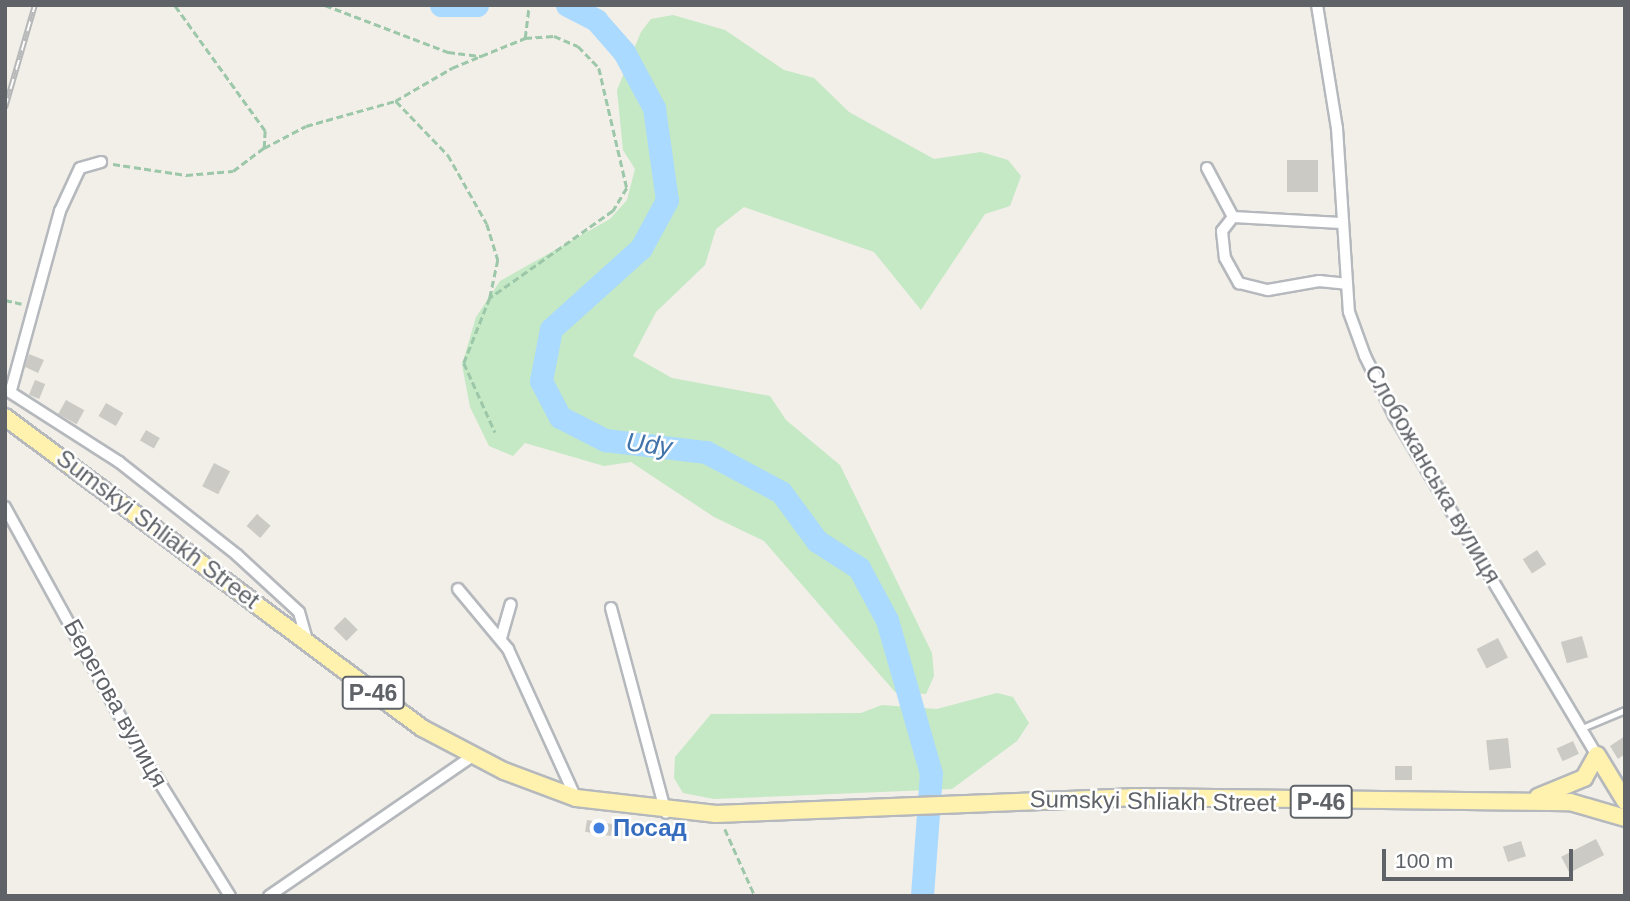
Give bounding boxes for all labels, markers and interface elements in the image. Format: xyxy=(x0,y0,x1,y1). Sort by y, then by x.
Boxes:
street label: Слобожанська вулиця xyxy=(1359,359,1507,589)
water label: Udy xyxy=(624,427,674,463)
street label: Sumskyi Shliakh Street xyxy=(51,443,265,615)
street label: Берегова вулиця xyxy=(58,614,174,792)
road number: Р-46 xyxy=(342,674,404,712)
road number: Р-46 xyxy=(1290,782,1352,822)
street label: Sumskyi Shliakh Street xyxy=(1029,784,1277,818)
place label: Посад xyxy=(613,814,687,842)
marker: Посад xyxy=(591,820,607,836)
scale bar xyxy=(1385,834,1576,878)
text: 100 m xyxy=(1395,849,1453,872)

